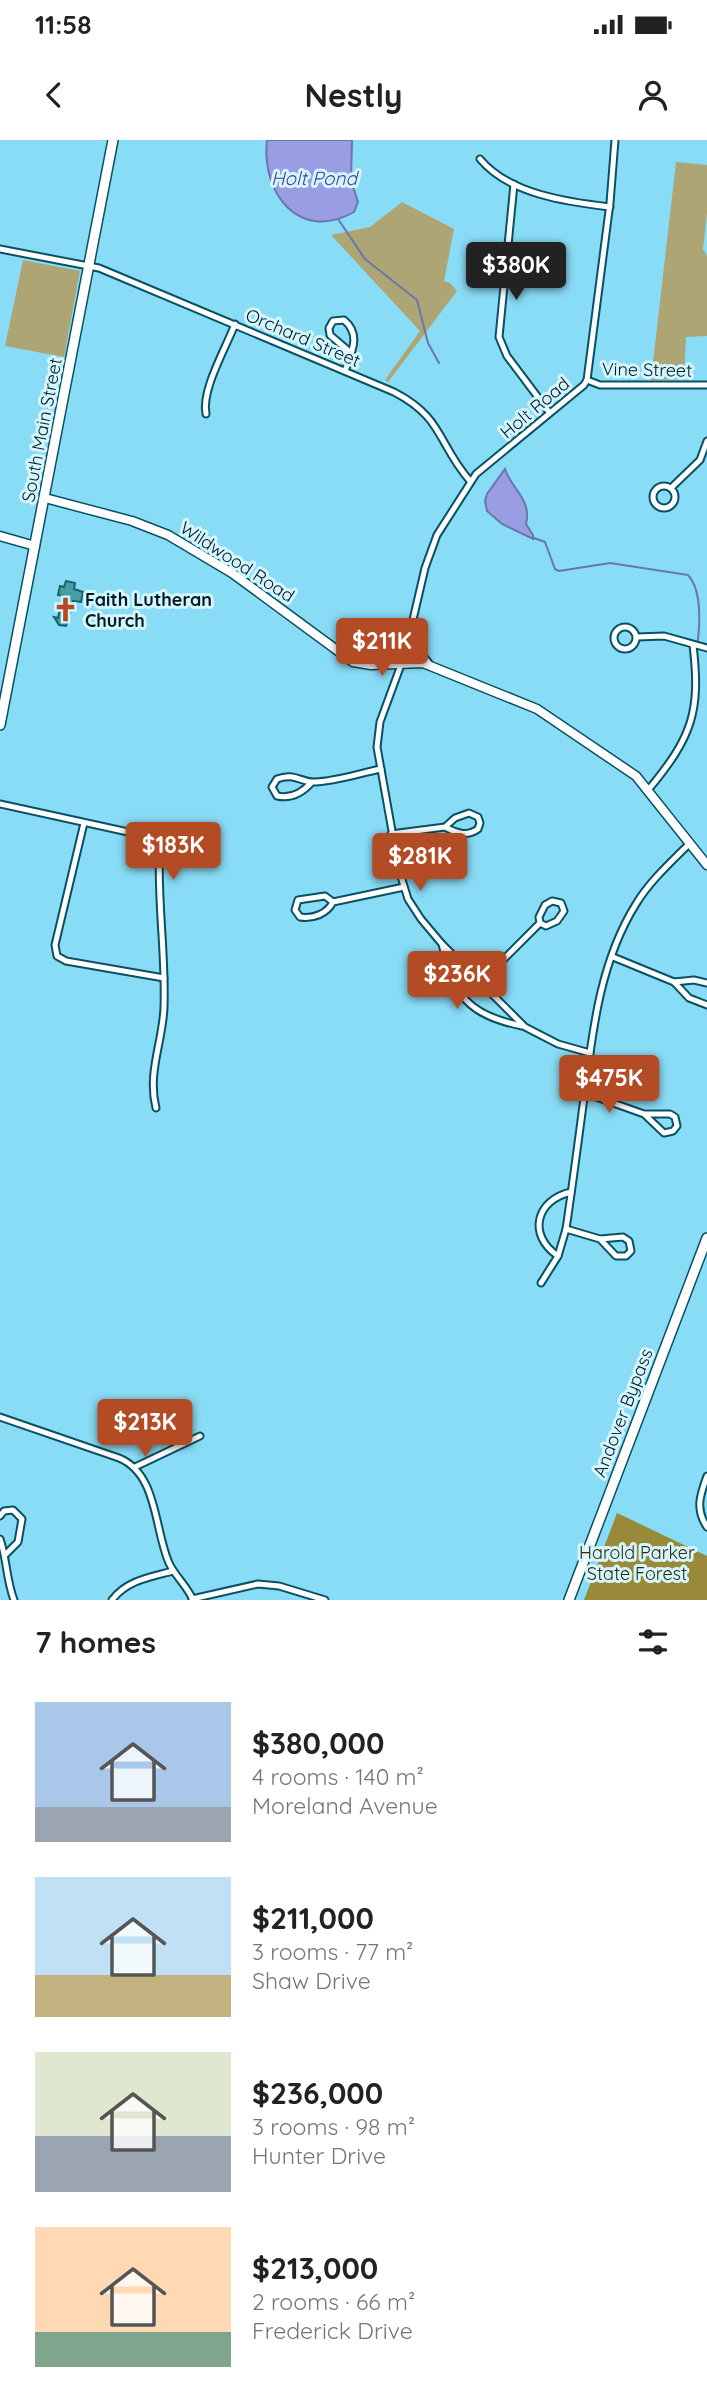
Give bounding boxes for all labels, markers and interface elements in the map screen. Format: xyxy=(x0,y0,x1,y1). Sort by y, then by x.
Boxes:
text: 11:58 xyxy=(35,8,92,41)
text: Nestly xyxy=(305,75,402,115)
icon: back xyxy=(35,76,73,114)
icon: person xyxy=(634,76,672,114)
water label: Holt Pond xyxy=(271,166,360,190)
pin: $380K xyxy=(467,242,565,302)
text: $380K xyxy=(482,250,550,279)
street label: Orchard Street xyxy=(242,303,364,372)
street label: South Main Street xyxy=(16,356,67,504)
street label: Vine Street xyxy=(602,357,692,382)
street label: Holt Road xyxy=(495,372,574,443)
street label: Wildwood Road xyxy=(176,516,299,607)
place label: Faith Lutheran Church xyxy=(85,588,212,632)
church icon: Faith Lutheran Church xyxy=(51,596,79,624)
pin: $211K xyxy=(333,618,431,678)
text: $211K xyxy=(352,626,412,655)
pin: $183K xyxy=(124,822,222,882)
text: $183K xyxy=(142,830,204,859)
pin: $281K xyxy=(371,834,469,893)
text: $281K xyxy=(388,841,452,870)
pin: $236K xyxy=(408,952,506,1011)
text: $236K xyxy=(424,959,490,988)
pin: $475K xyxy=(560,1056,658,1115)
text: $475K xyxy=(575,1063,643,1092)
street label: Andover Bypass xyxy=(587,1345,658,1480)
pin: $213K xyxy=(96,1400,194,1459)
text: $213K xyxy=(113,1407,177,1436)
park label: Harold Parker State Forest xyxy=(579,1541,695,1585)
text: 7 homes xyxy=(35,1623,156,1661)
icon: filters xyxy=(634,1623,672,1661)
text: $380,000 xyxy=(252,1724,384,1762)
icon: home xyxy=(91,1730,175,1814)
text: 4 rooms · 140 m² xyxy=(252,1762,424,1791)
text: Moreland Avenue xyxy=(252,1791,438,1820)
text: $211,000 xyxy=(252,1899,374,1937)
icon: home xyxy=(91,1905,175,1989)
text: 3 rooms · 77 m² xyxy=(252,1937,413,1966)
text: Shaw Drive xyxy=(252,1966,371,1995)
text: $236,000 xyxy=(252,2074,383,2112)
icon: home xyxy=(91,2080,175,2164)
text: 3 rooms · 98 m² xyxy=(252,2112,415,2141)
text: Hunter Drive xyxy=(252,2141,386,2170)
text: $213,000 xyxy=(252,2249,378,2287)
icon: home xyxy=(91,2255,175,2339)
text: 2 rooms · 66 m² xyxy=(252,2287,415,2316)
text: Frederick Drive xyxy=(252,2316,413,2345)

